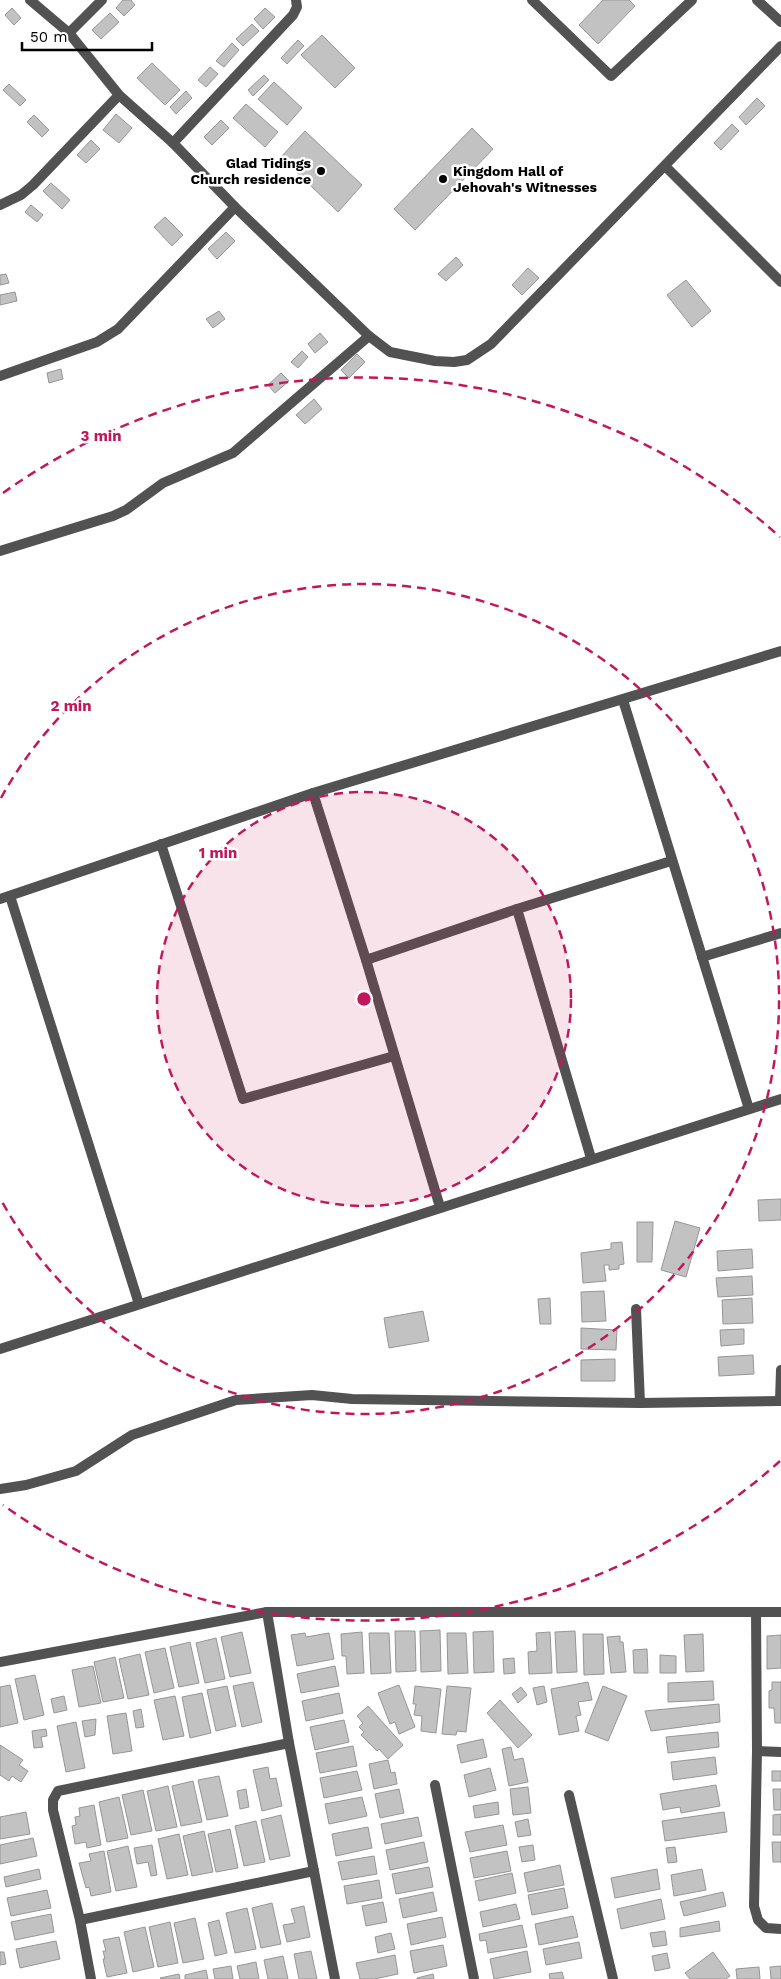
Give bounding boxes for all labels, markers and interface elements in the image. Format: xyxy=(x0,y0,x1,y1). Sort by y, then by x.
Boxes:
scale bar xyxy=(22,20,152,52)
text: 50 m xyxy=(30,28,67,46)
place label: Glad Tidings Church residence xyxy=(190,155,312,187)
place label: Kingdom Hall of Jehovah's Witnesses xyxy=(453,163,598,195)
marker: Glad Tidings Church residence xyxy=(315,165,327,177)
marker: Kingdom Hall of Jehovah's Witnesses xyxy=(437,173,449,185)
text: 3 min xyxy=(81,427,121,445)
text: 2 min xyxy=(50,697,92,715)
text: 1 min xyxy=(199,844,237,862)
centre of rings xyxy=(355,990,373,1008)

